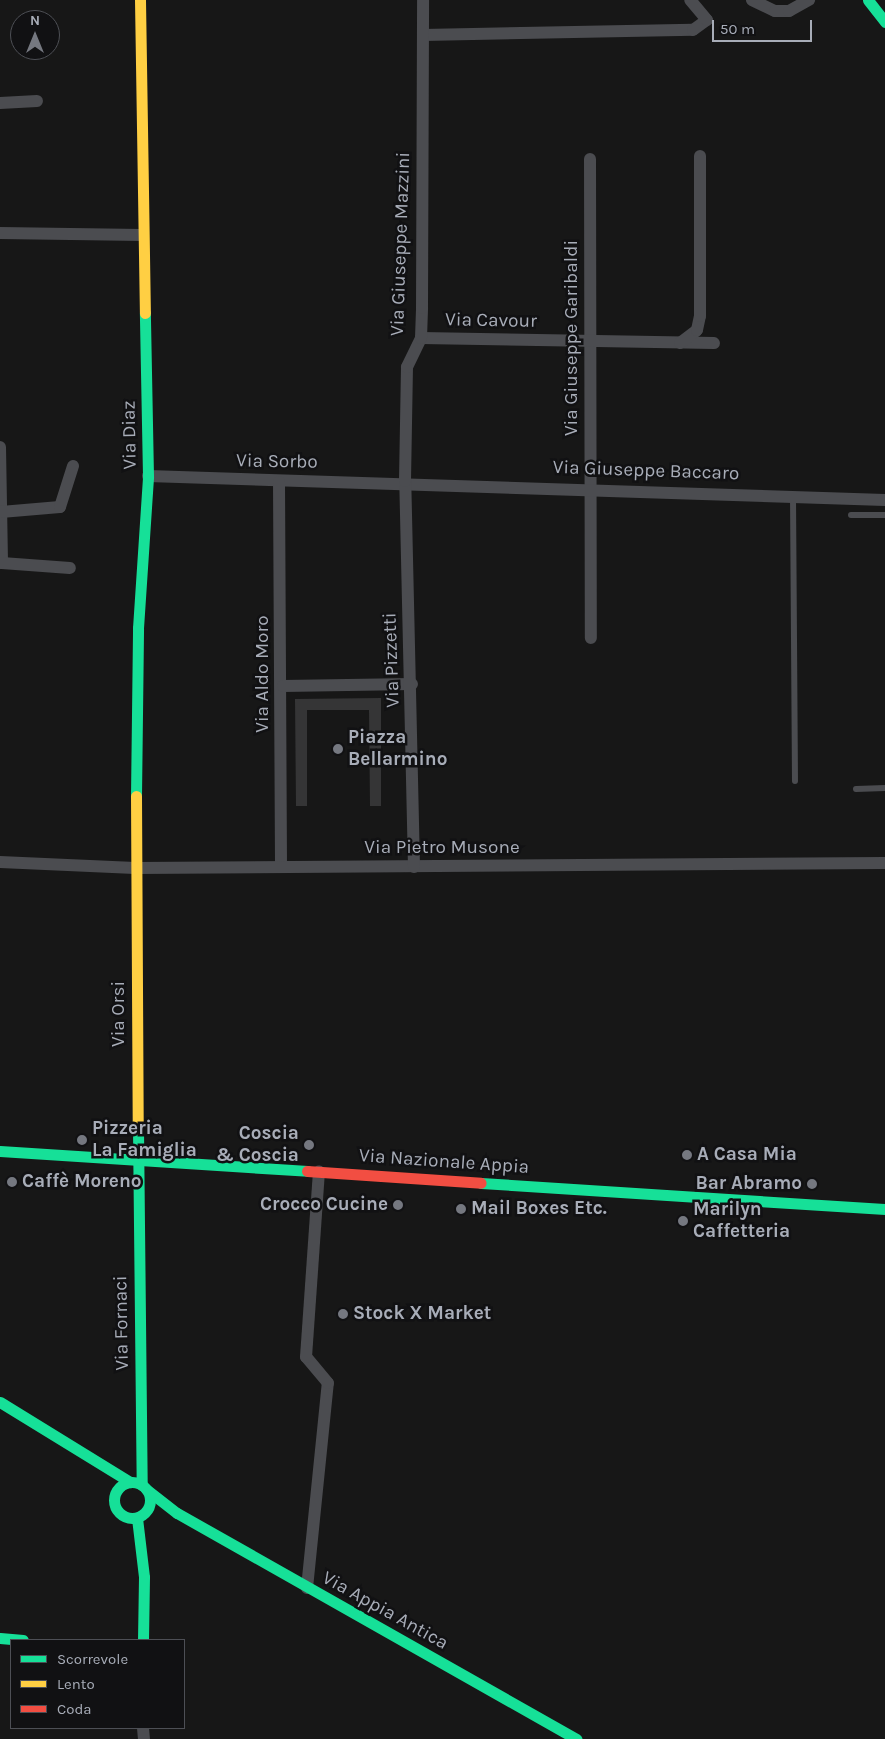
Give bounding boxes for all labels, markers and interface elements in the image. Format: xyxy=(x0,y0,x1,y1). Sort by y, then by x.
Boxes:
north arrow xyxy=(10,10,60,60)
scale bar xyxy=(715,10,815,42)
text: N xyxy=(30,12,40,29)
text: 50 m xyxy=(720,20,755,38)
street label: Via Giuseppe Mazzini xyxy=(386,151,416,337)
street label: Via Giuseppe Garibaldi xyxy=(561,240,583,436)
street label: Via Cavour xyxy=(445,309,537,333)
street label: Via Diaz xyxy=(118,400,142,470)
street label: Via Sorbo xyxy=(236,450,318,474)
street label: Via Giuseppe Baccaro xyxy=(552,456,740,486)
street label: Via Pizzetti xyxy=(379,612,405,708)
street label: Via Aldo Moro xyxy=(252,615,274,733)
place label: Piazza Bellarmino xyxy=(348,727,447,771)
marker: Piazza Bellarmino xyxy=(332,743,344,755)
street label: Via Pietro Musone xyxy=(364,837,520,859)
street label: Via Orsi xyxy=(108,981,130,1047)
place label: Pizzeria La Famiglia xyxy=(92,1118,197,1162)
place label: Coscia & Coscia xyxy=(216,1123,299,1167)
marker: Pizzeria La Famiglia xyxy=(76,1134,88,1146)
marker: Coscia & Coscia xyxy=(303,1139,315,1151)
place label: A Casa Mia xyxy=(697,1144,797,1166)
street label: Via Nazionale Appia xyxy=(358,1145,530,1179)
marker: A Casa Mia xyxy=(681,1149,693,1161)
place label: Caffè Moreno xyxy=(22,1171,141,1193)
place label: Bar Abramo xyxy=(695,1173,802,1195)
marker: Caffè Moreno xyxy=(6,1176,18,1188)
marker: Bar Abramo xyxy=(806,1178,818,1190)
place label: Crocco Cucine xyxy=(260,1194,388,1216)
place label: Mail Boxes Etc. xyxy=(471,1198,607,1220)
marker: Crocco Cucine xyxy=(392,1199,404,1211)
place label: Marilyn Caffetteria xyxy=(693,1199,790,1243)
marker: Mail Boxes Etc. xyxy=(455,1203,467,1215)
marker: Marilyn Caffetteria xyxy=(677,1215,689,1227)
street label: Via Fornaci xyxy=(110,1275,134,1371)
place label: Stock X Market xyxy=(353,1303,491,1325)
marker: Stock X Market xyxy=(337,1308,349,1320)
street label: Via Appia Antica xyxy=(318,1567,452,1655)
legend xyxy=(10,1639,185,1729)
text: Scorrevole xyxy=(57,1650,128,1668)
text: Lento xyxy=(57,1675,95,1693)
text: Coda xyxy=(57,1700,92,1718)

